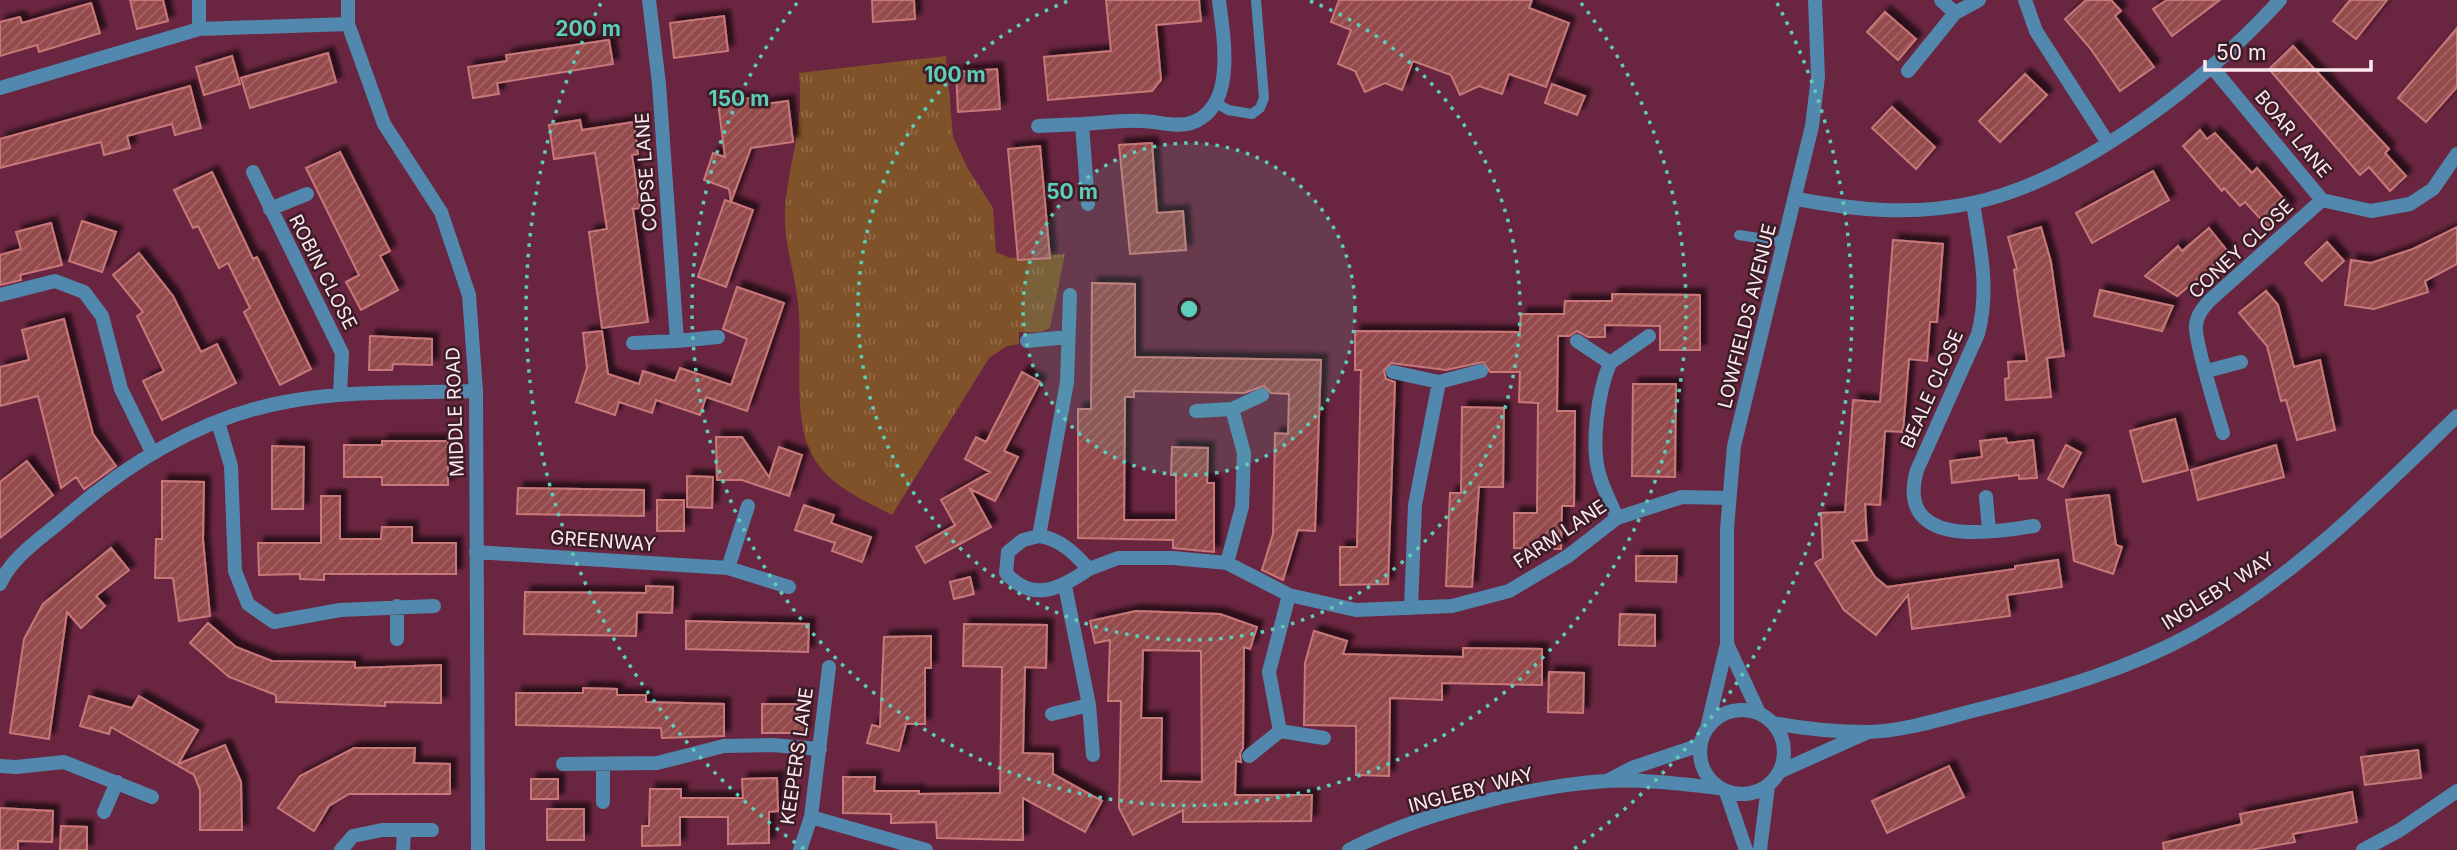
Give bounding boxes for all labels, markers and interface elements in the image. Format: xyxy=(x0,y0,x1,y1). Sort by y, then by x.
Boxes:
text: 200 m xyxy=(555,16,621,41)
scale bar xyxy=(2205,28,2371,72)
text: 50 m xyxy=(2216,40,2266,65)
text: 100 m xyxy=(924,62,986,87)
text: 150 m xyxy=(709,86,769,111)
street label: BOAR LANE xyxy=(2250,86,2336,182)
street label: COPSE LANE xyxy=(630,112,662,232)
text: 50 m xyxy=(1046,179,1098,204)
street label: CONEY CLOSE xyxy=(2184,195,2298,303)
street label: ROBIN CLOSE xyxy=(284,211,362,333)
street label: LOWFIELDS AVENUE xyxy=(1713,221,1781,411)
centre of rings xyxy=(1177,297,1201,321)
street label: BEALE CLOSE xyxy=(1896,326,1968,452)
street label: MIDDLE ROAD xyxy=(441,347,469,477)
street label: FARM LANE xyxy=(1509,495,1611,573)
street label: GREENWAY xyxy=(549,526,657,556)
street label: INGLEBY WAY xyxy=(2157,547,2279,635)
street label: KEEPERS LANE xyxy=(776,686,818,826)
street label: INGLEBY WAY xyxy=(1406,762,1536,818)

